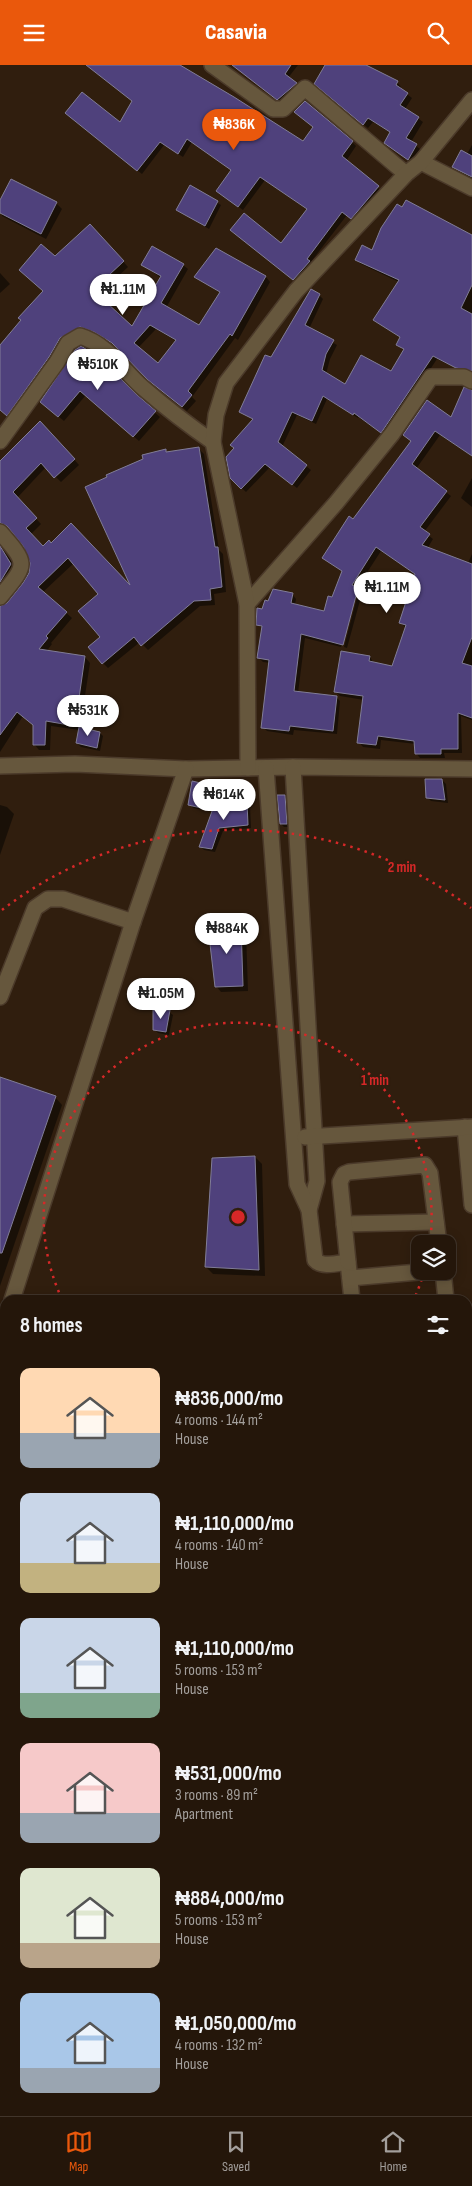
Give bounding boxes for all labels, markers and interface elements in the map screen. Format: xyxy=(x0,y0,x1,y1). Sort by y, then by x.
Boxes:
icon: menu xyxy=(20,19,48,47)
text: Casavia xyxy=(205,19,267,46)
icon: search xyxy=(424,19,452,47)
pin: ₦836K xyxy=(199,109,269,151)
text: ₦836K xyxy=(213,115,255,134)
pin: ₦1.11M xyxy=(82,273,164,316)
text: ₦1.11M xyxy=(101,280,145,299)
pin: ₦510K xyxy=(63,349,133,391)
text: ₦510K xyxy=(78,355,118,374)
pin: ₦1.11M xyxy=(346,571,428,614)
text: ₦1.11M xyxy=(365,578,409,597)
pin: ₦531K xyxy=(53,695,123,737)
text: ₦531K xyxy=(68,701,108,720)
pin: ₦614K xyxy=(189,779,259,821)
text: ₦614K xyxy=(204,785,244,804)
text: 2 min xyxy=(388,858,416,877)
pin: ₦884K xyxy=(192,913,262,955)
text: ₦884K xyxy=(206,919,248,938)
pin: ₦1.05M xyxy=(120,977,202,1020)
text: ₦1.05M xyxy=(138,984,184,1003)
text: 1 min xyxy=(361,1071,389,1090)
centre of rings xyxy=(229,1208,247,1226)
map controls xyxy=(411,1235,456,1280)
button: layers xyxy=(411,1235,456,1280)
icon: filters xyxy=(424,1311,452,1339)
text: 8 homes xyxy=(20,1313,83,1338)
text: ₦836,000/mo xyxy=(175,1386,283,1411)
icon: home xyxy=(60,1388,120,1448)
text: 4 rooms · 144 m² xyxy=(175,1411,263,1430)
text: House xyxy=(175,1430,209,1449)
text: ₦1,110,000/mo xyxy=(175,1511,294,1536)
icon: home xyxy=(60,1513,120,1573)
text: 4 rooms · 140 m² xyxy=(175,1536,263,1555)
text: House xyxy=(175,1555,209,1574)
text: ₦1,110,000/mo xyxy=(175,1636,294,1661)
icon: home xyxy=(60,1638,120,1698)
text: 5 rooms · 153 m² xyxy=(175,1661,262,1680)
text: House xyxy=(175,1680,209,1699)
text: ₦531,000/mo xyxy=(175,1761,282,1786)
icon: home xyxy=(60,1763,120,1823)
text: 3 rooms · 89 m² xyxy=(175,1786,258,1805)
text: Apartment xyxy=(175,1805,233,1824)
text: ₦884,000/mo xyxy=(175,1886,284,1911)
icon: home xyxy=(60,1888,120,1948)
text: 5 rooms · 153 m² xyxy=(175,1911,262,1930)
text: House xyxy=(175,1930,209,1949)
text: ₦1,050,000/mo xyxy=(175,2011,296,2036)
icon: home xyxy=(60,2013,120,2073)
text: 4 rooms · 132 m² xyxy=(175,2036,263,2055)
text: House xyxy=(175,2055,209,2074)
tab: Map xyxy=(65,2128,93,2175)
tab: Saved xyxy=(222,2128,250,2175)
tab: Home xyxy=(379,2128,407,2175)

